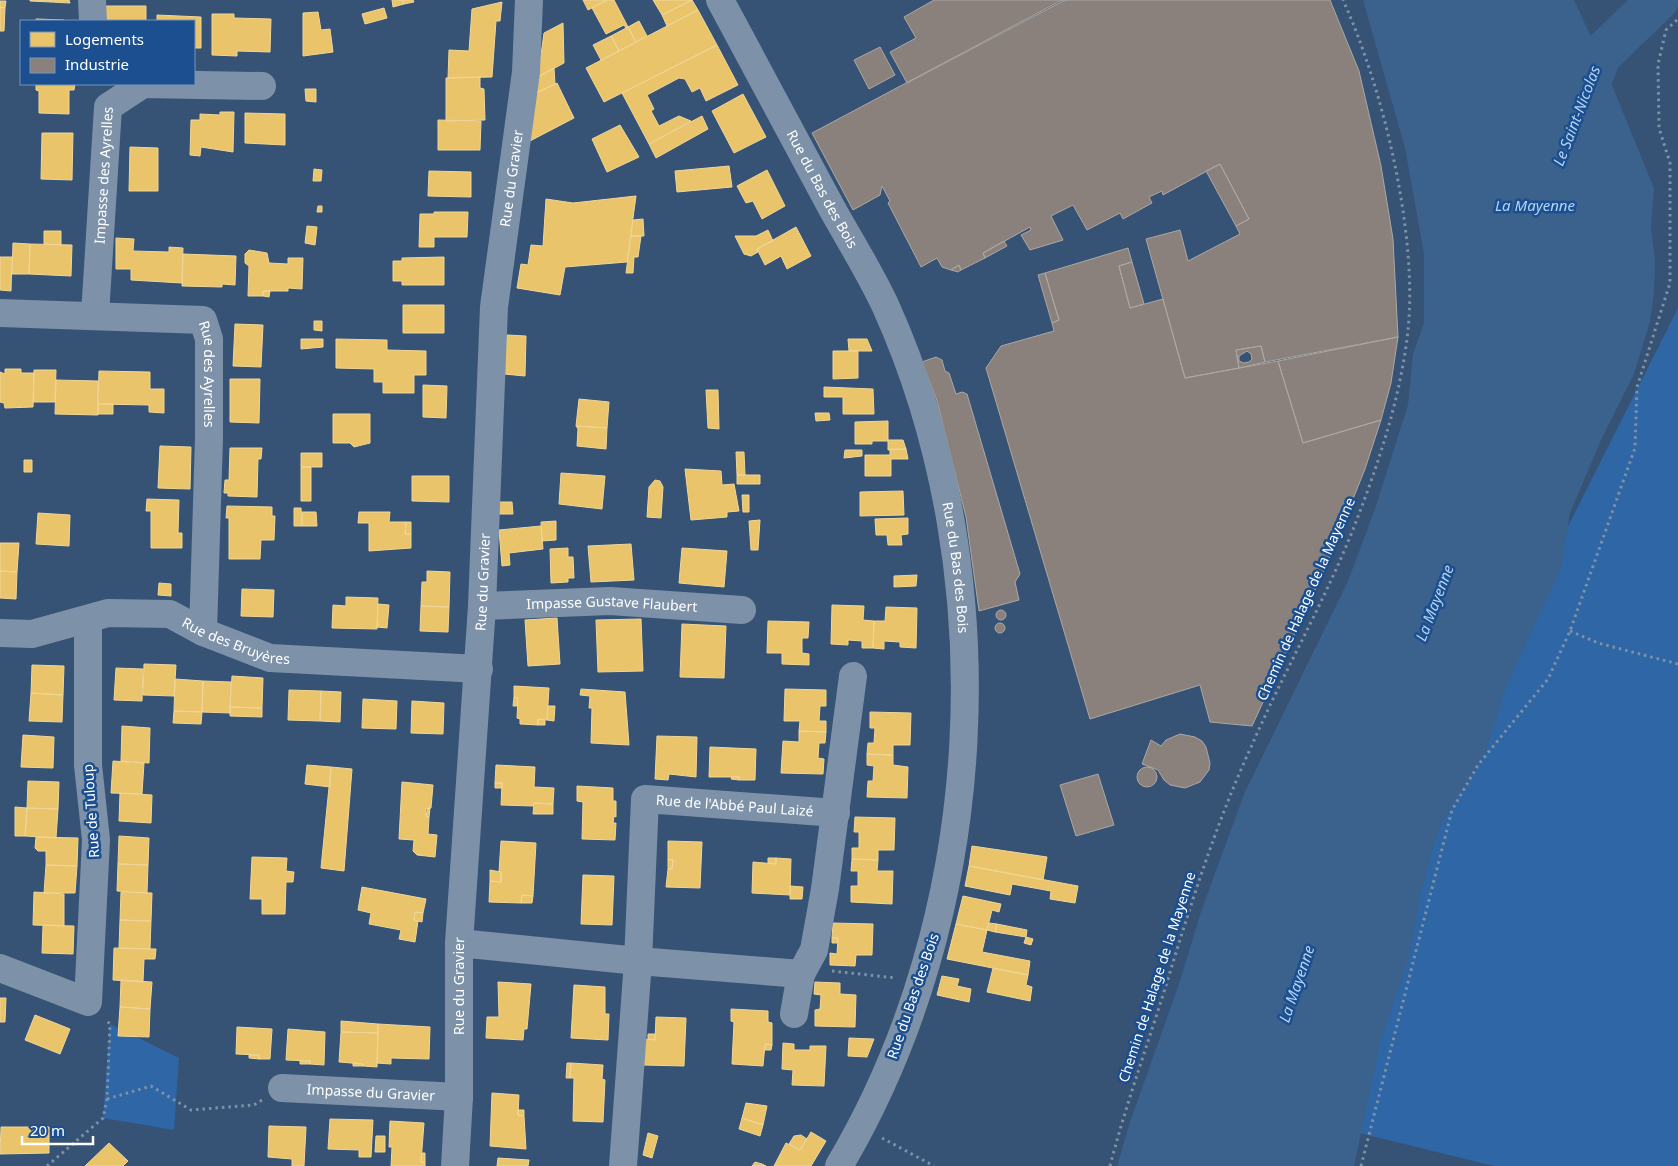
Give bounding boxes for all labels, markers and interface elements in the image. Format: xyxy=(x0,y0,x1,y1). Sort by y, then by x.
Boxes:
legend xyxy=(20,20,195,85)
text: Logements xyxy=(65,29,144,49)
text: Industrie xyxy=(65,54,129,74)
water label: Le Saint-Nicolas xyxy=(1548,62,1604,168)
street label: Impasse des Ayrelles xyxy=(89,106,117,244)
street label: Rue du Bas des Bois xyxy=(783,126,863,252)
street label: Rue du Gravier xyxy=(495,128,527,228)
water label: La Mayenne xyxy=(1495,195,1576,215)
street label: Rue des Ayrelles xyxy=(195,318,219,428)
street label: Chemin de Halage de la Mayenne xyxy=(1252,494,1359,703)
street label: Rue du Bas des Bois xyxy=(938,500,973,634)
street label: Rue du Gravier xyxy=(470,532,494,631)
water label: La Mayenne xyxy=(1410,561,1458,644)
street label: Impasse Gustave Flaubert xyxy=(526,591,698,616)
street label: Rue des Bruyères xyxy=(179,612,291,668)
street label: Rue de Tuloup xyxy=(78,763,103,859)
street label: Rue de l'Abbé Paul Laizé xyxy=(655,790,814,820)
street label: Chemin de Halage de la Mayenne xyxy=(1113,869,1200,1085)
street label: Rue du Bas des Bois xyxy=(882,930,943,1061)
street label: Rue du Gravier xyxy=(449,936,468,1035)
water label: La Mayenne xyxy=(1274,942,1319,1025)
street label: Impasse du Gravier xyxy=(306,1079,436,1105)
scale bar xyxy=(22,1114,94,1146)
text: 20 m xyxy=(30,1120,65,1140)

